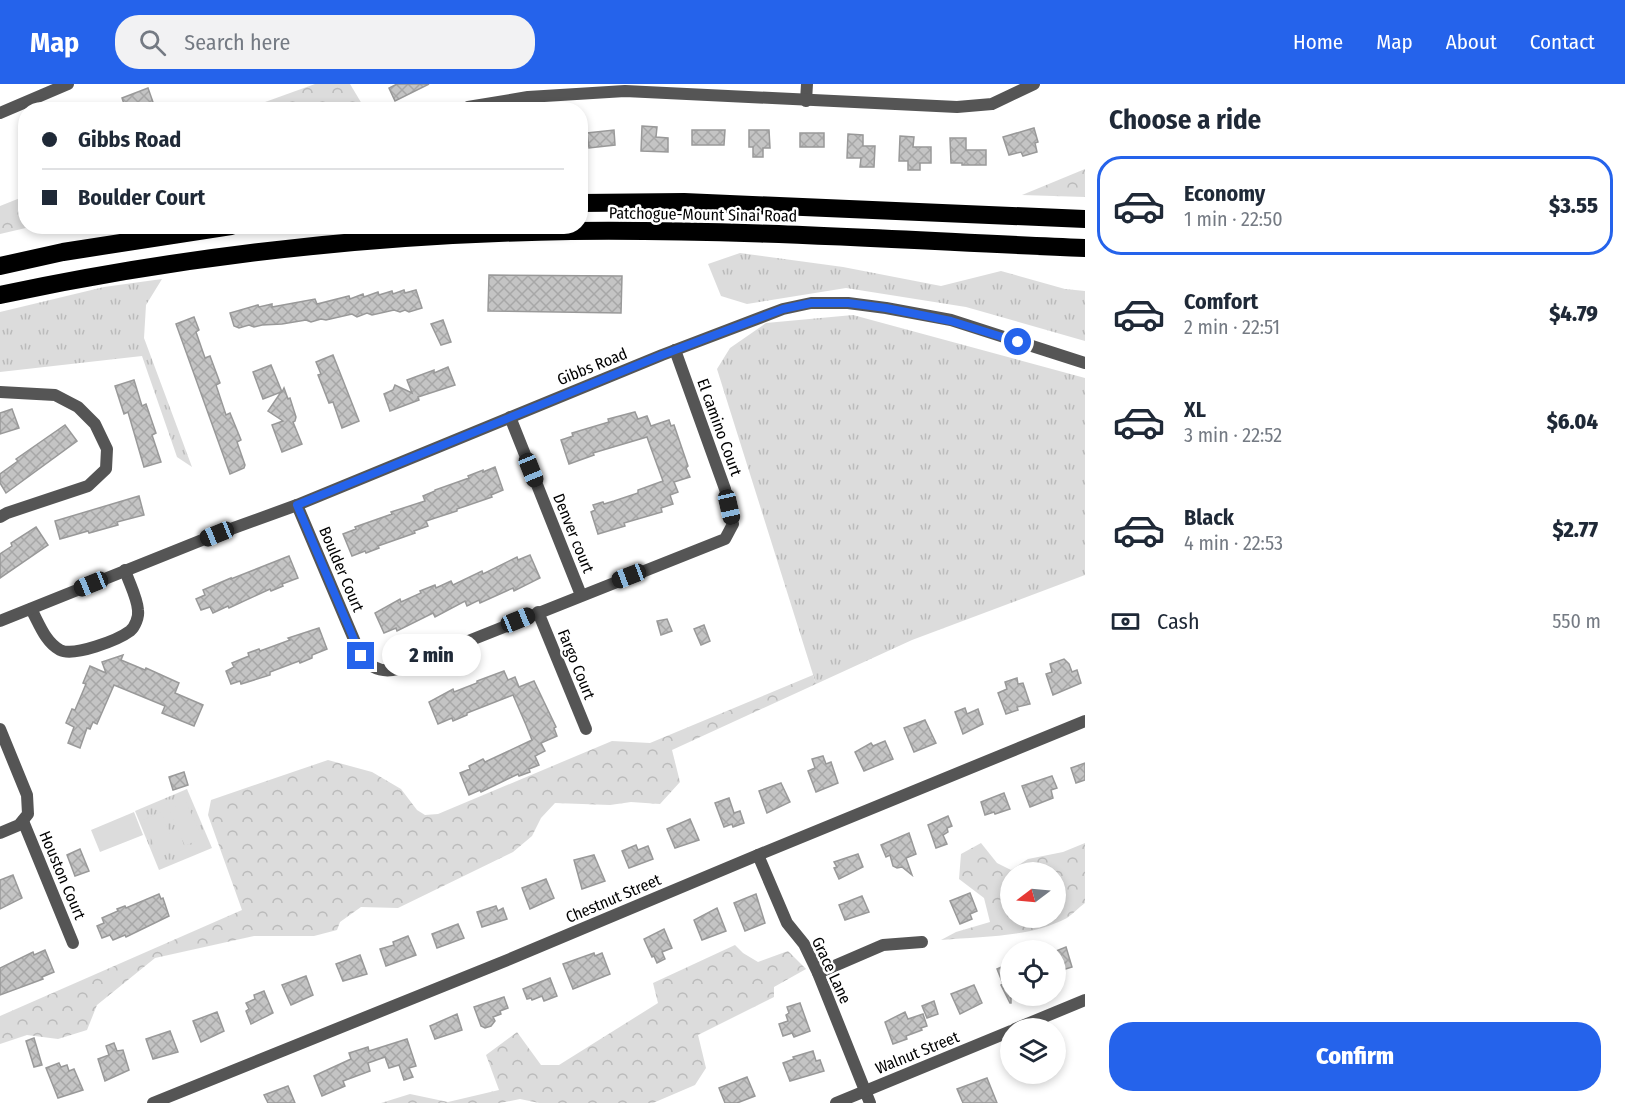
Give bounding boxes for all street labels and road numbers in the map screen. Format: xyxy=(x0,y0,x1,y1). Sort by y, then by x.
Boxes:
street label: Patchogue-Mount Sinai Road xyxy=(609,203,797,226)
street label: Gibbs Road xyxy=(554,344,630,389)
street label: El camino Court xyxy=(693,376,746,479)
street label: Denver court xyxy=(549,491,598,576)
street label: Boulder Court xyxy=(315,524,368,615)
street label: Fargo Court xyxy=(554,626,600,703)
street label: Houston Court xyxy=(35,828,90,923)
street label: Chestnut Street xyxy=(563,870,664,927)
street label: Grace Lane xyxy=(808,934,855,1007)
street label: Walnut Street xyxy=(873,1027,963,1078)

